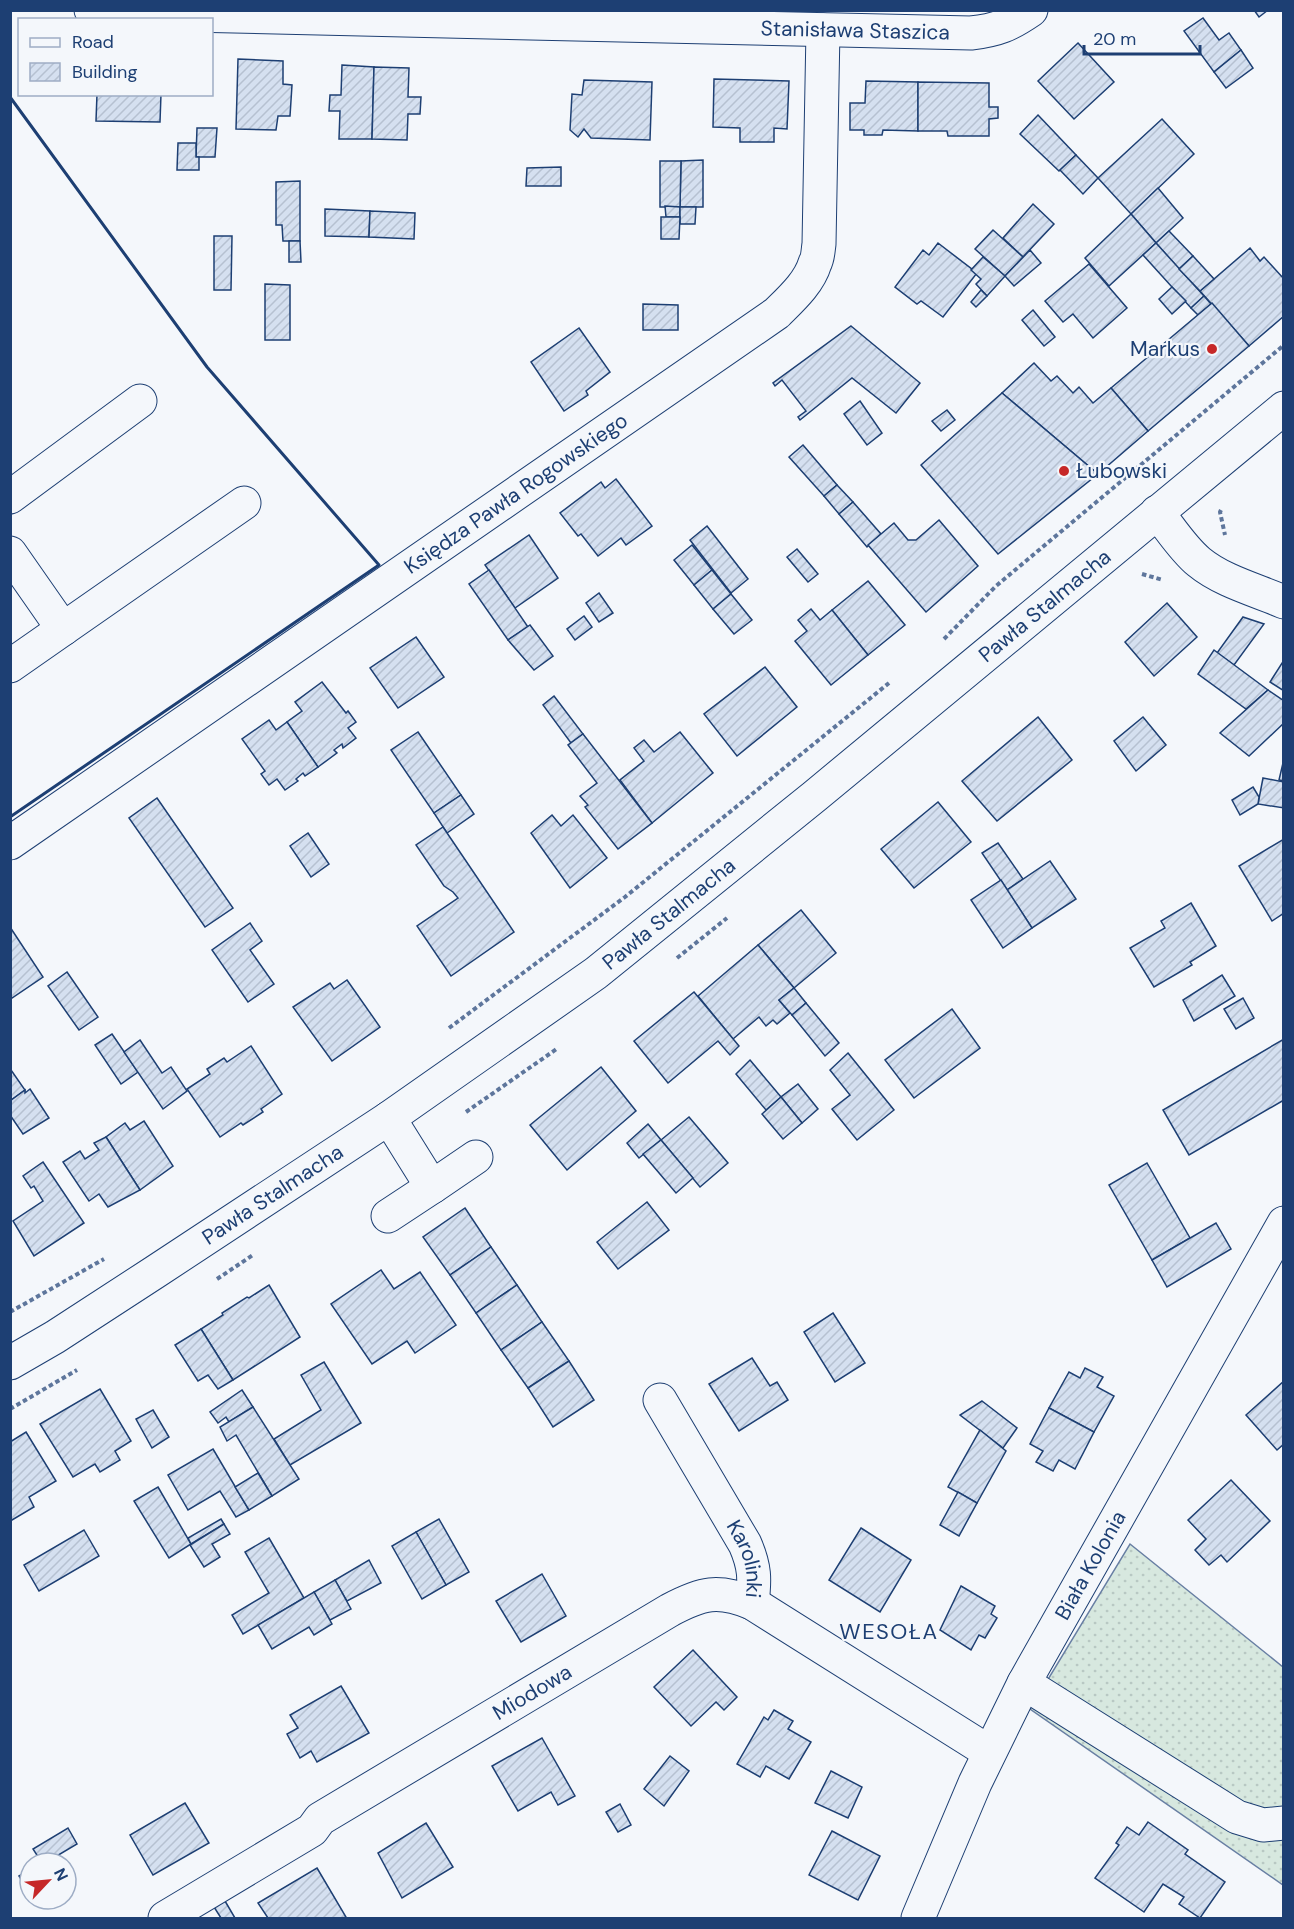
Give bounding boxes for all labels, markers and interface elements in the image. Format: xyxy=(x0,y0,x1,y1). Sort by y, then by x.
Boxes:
street label: Stanisława Staszica xyxy=(760,14,950,47)
legend xyxy=(18,18,213,96)
scale bar xyxy=(1084,18,1200,56)
text: 20 m xyxy=(1093,27,1136,51)
text: Road xyxy=(72,30,114,54)
text: Building xyxy=(72,60,137,84)
place label: Markus xyxy=(1130,335,1200,363)
marker: Markus xyxy=(1205,342,1219,356)
street label: Księdza Pawła Rogowskiego xyxy=(399,406,633,580)
place label: Łubowski xyxy=(1076,457,1167,485)
marker: Łubowski xyxy=(1057,464,1071,478)
street label: Pawła Stalmacha xyxy=(973,543,1117,669)
street label: Pawła Stalmacha xyxy=(597,852,741,976)
street label: Pawła Stalmacha xyxy=(197,1138,349,1251)
street label: Biała Kolonia xyxy=(1048,1506,1132,1625)
street label: Karolinki xyxy=(720,1515,768,1599)
district label: WESOŁA xyxy=(839,1617,939,1646)
street label: Miodowa xyxy=(487,1658,577,1727)
north arrow xyxy=(18,1851,78,1911)
text: N xyxy=(49,1865,73,1884)

